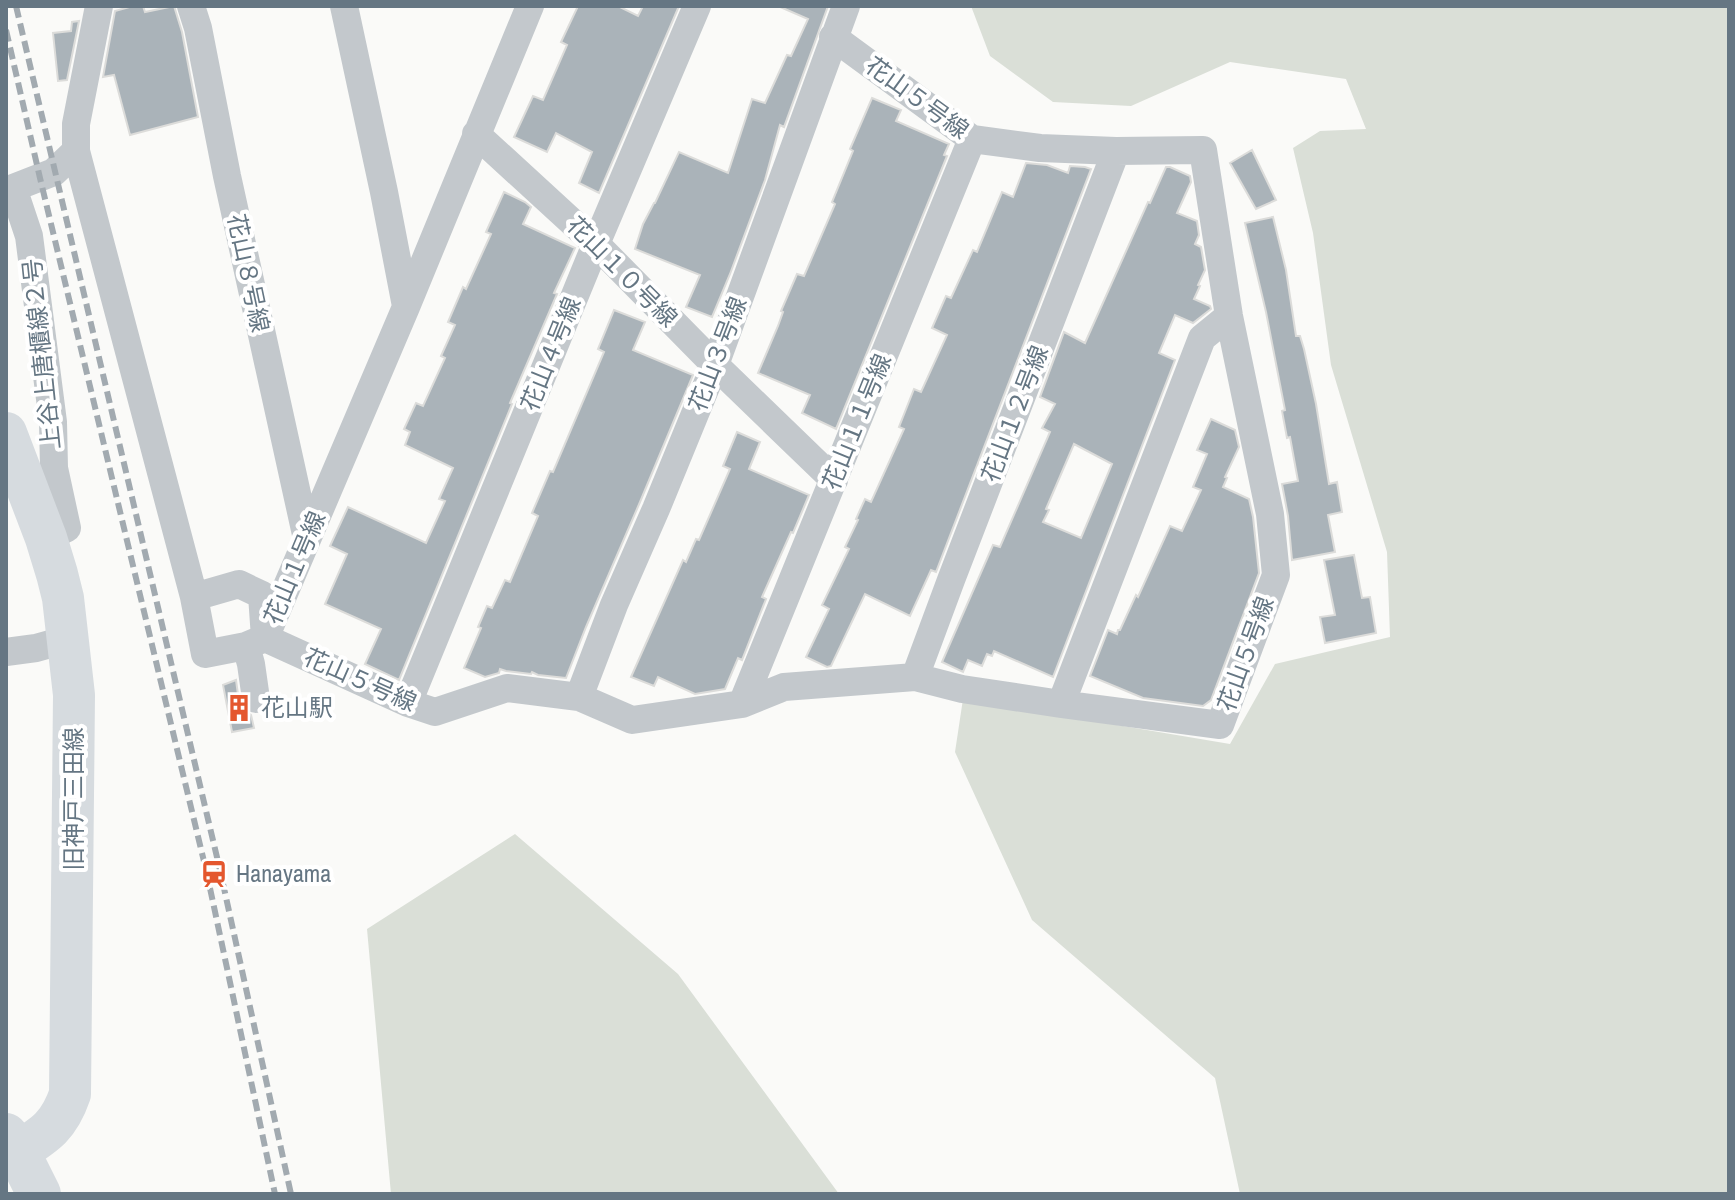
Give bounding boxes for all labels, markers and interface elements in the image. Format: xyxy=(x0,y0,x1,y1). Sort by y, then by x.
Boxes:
street label: 花山５号線 xyxy=(860,49,976,145)
street label: 花山１０号線 xyxy=(560,209,685,334)
street label: 花山８号線 xyxy=(221,211,277,335)
street label: 上谷上唐櫃線２号 xyxy=(15,257,67,451)
street label: 花山４号線 xyxy=(513,292,587,415)
street label: 花山３号線 xyxy=(681,292,754,415)
street label: 花山１２号線 xyxy=(973,341,1055,487)
street label: 花山１１号線 xyxy=(814,349,898,494)
street label: 花山１号線 xyxy=(256,506,332,629)
street label: 花山５号線 xyxy=(1210,592,1281,716)
street label: 花山５号線 xyxy=(299,640,422,718)
place label: 花山駅 xyxy=(261,691,333,723)
building icon: 花山駅 xyxy=(224,693,254,723)
street label: 旧神戸三田線 xyxy=(57,727,89,871)
place label: Hanayama xyxy=(236,857,331,889)
station icon: Hanayama xyxy=(199,859,229,889)

